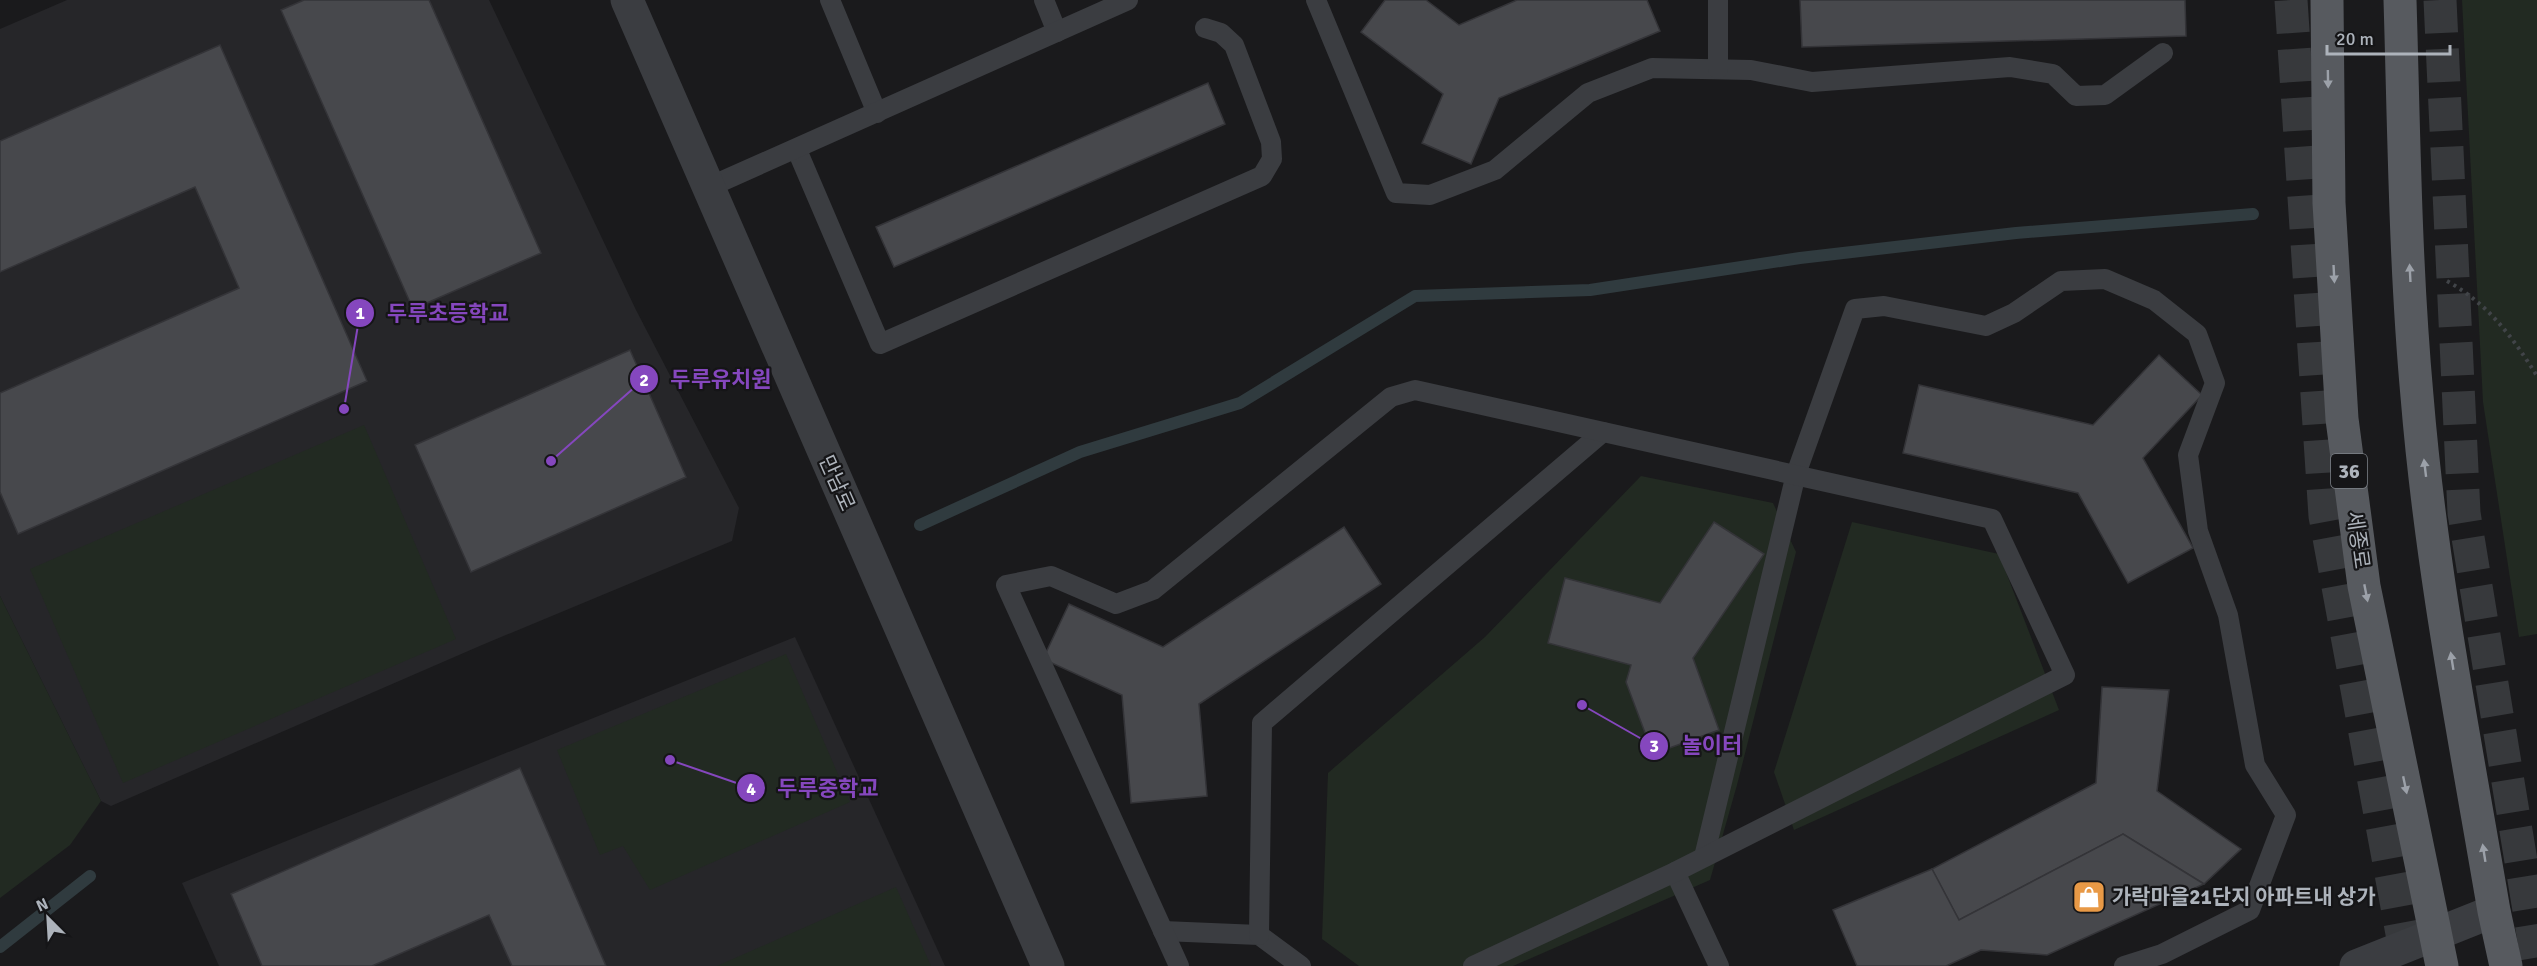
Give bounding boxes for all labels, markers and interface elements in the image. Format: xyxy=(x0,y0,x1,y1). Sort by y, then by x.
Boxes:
scale bar xyxy=(2327,18,2450,56)
text: 20 m xyxy=(2336,28,2374,50)
one-way arrow xyxy=(2323,70,2333,89)
one-way arrow xyxy=(2406,264,2415,283)
one-way arrow xyxy=(2329,265,2338,284)
callout: 두루초등학교 xyxy=(345,293,520,333)
text: 두루초등학교 xyxy=(387,300,509,327)
text: 1 xyxy=(355,302,365,324)
callout: 두루유치원 xyxy=(629,359,784,399)
text: 두루유치원 xyxy=(670,366,772,393)
text: 2 xyxy=(639,369,649,391)
street label: 만남로 xyxy=(813,451,861,515)
road number: 36 xyxy=(2331,454,2367,488)
one-way arrow xyxy=(2420,458,2430,477)
street label: 세종로 xyxy=(2341,509,2375,571)
one-way arrow xyxy=(2362,584,2371,603)
one-way arrow xyxy=(2448,651,2457,670)
callout: 놀이터 xyxy=(1639,726,1754,766)
text: 놀이터 xyxy=(1682,732,1742,759)
text: 3 xyxy=(1649,735,1659,757)
callout: 두루중학교 xyxy=(736,768,891,808)
text: 두루중학교 xyxy=(777,775,879,802)
one-way arrow xyxy=(2401,775,2410,794)
text: 4 xyxy=(746,778,756,800)
one-way arrow xyxy=(2479,843,2488,862)
shop icon: 가락마을21단지 아파트내 상가 xyxy=(2071,879,2107,915)
place label: 가락마을21단지 아파트내 상가 xyxy=(2112,884,2376,910)
north arrow xyxy=(18,888,78,948)
text: N xyxy=(33,894,51,917)

